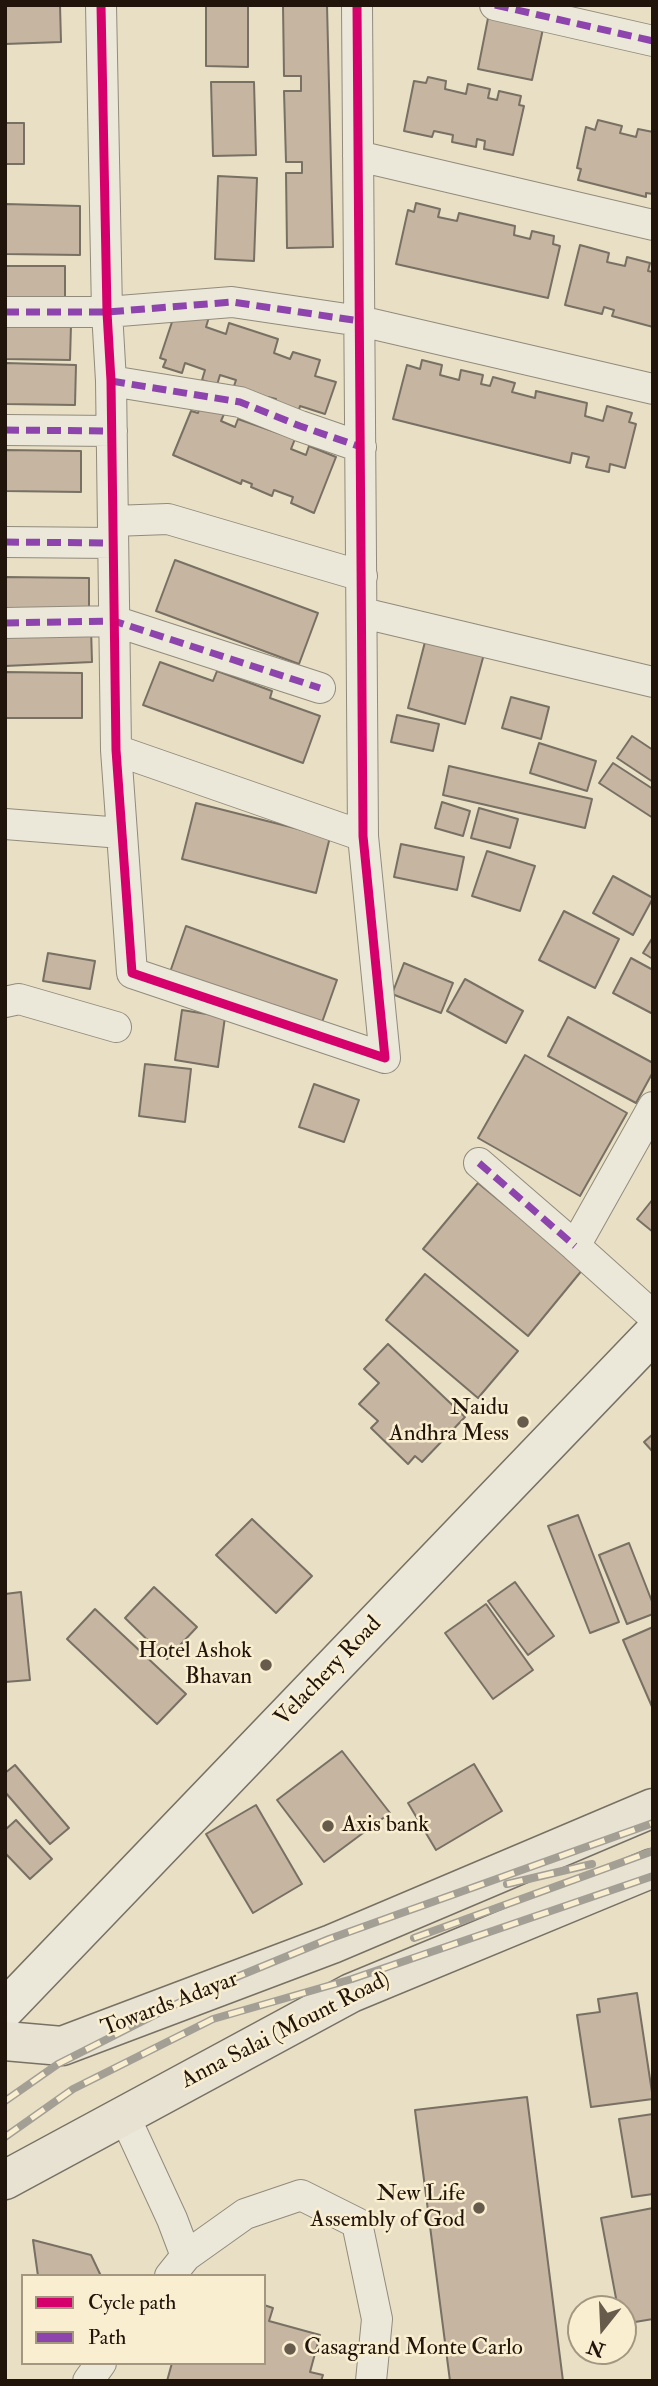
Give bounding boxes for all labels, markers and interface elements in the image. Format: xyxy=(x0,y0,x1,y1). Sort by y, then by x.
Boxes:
place label: Naidu Andhra Mess xyxy=(389,1395,509,1449)
marker: Naidu Andhra Mess xyxy=(515,1414,531,1430)
street label: Velachery Road xyxy=(270,1611,388,1733)
place label: Hotel Ashok Bhavan xyxy=(138,1638,252,1692)
marker: Hotel Ashok Bhavan xyxy=(258,1657,274,1673)
place label: Axis bank xyxy=(342,1812,429,1840)
marker: Axis bank xyxy=(320,1818,336,1834)
street label: Towards Adayar xyxy=(98,1966,242,2044)
street label: Anna Salai (Mount Road) xyxy=(177,1966,395,2096)
place label: New Life Assembly of God xyxy=(310,2181,465,2235)
marker: New Life Assembly of God xyxy=(471,2200,487,2216)
legend xyxy=(21,2274,266,2365)
text: Cycle path xyxy=(88,2289,176,2316)
north arrow xyxy=(567,2295,637,2365)
text: Path xyxy=(88,2324,126,2351)
text: N xyxy=(584,2334,608,2362)
place label: Casagrand Monte Carlo xyxy=(304,2335,523,2363)
marker: Casagrand Monte Carlo xyxy=(282,2341,298,2357)

